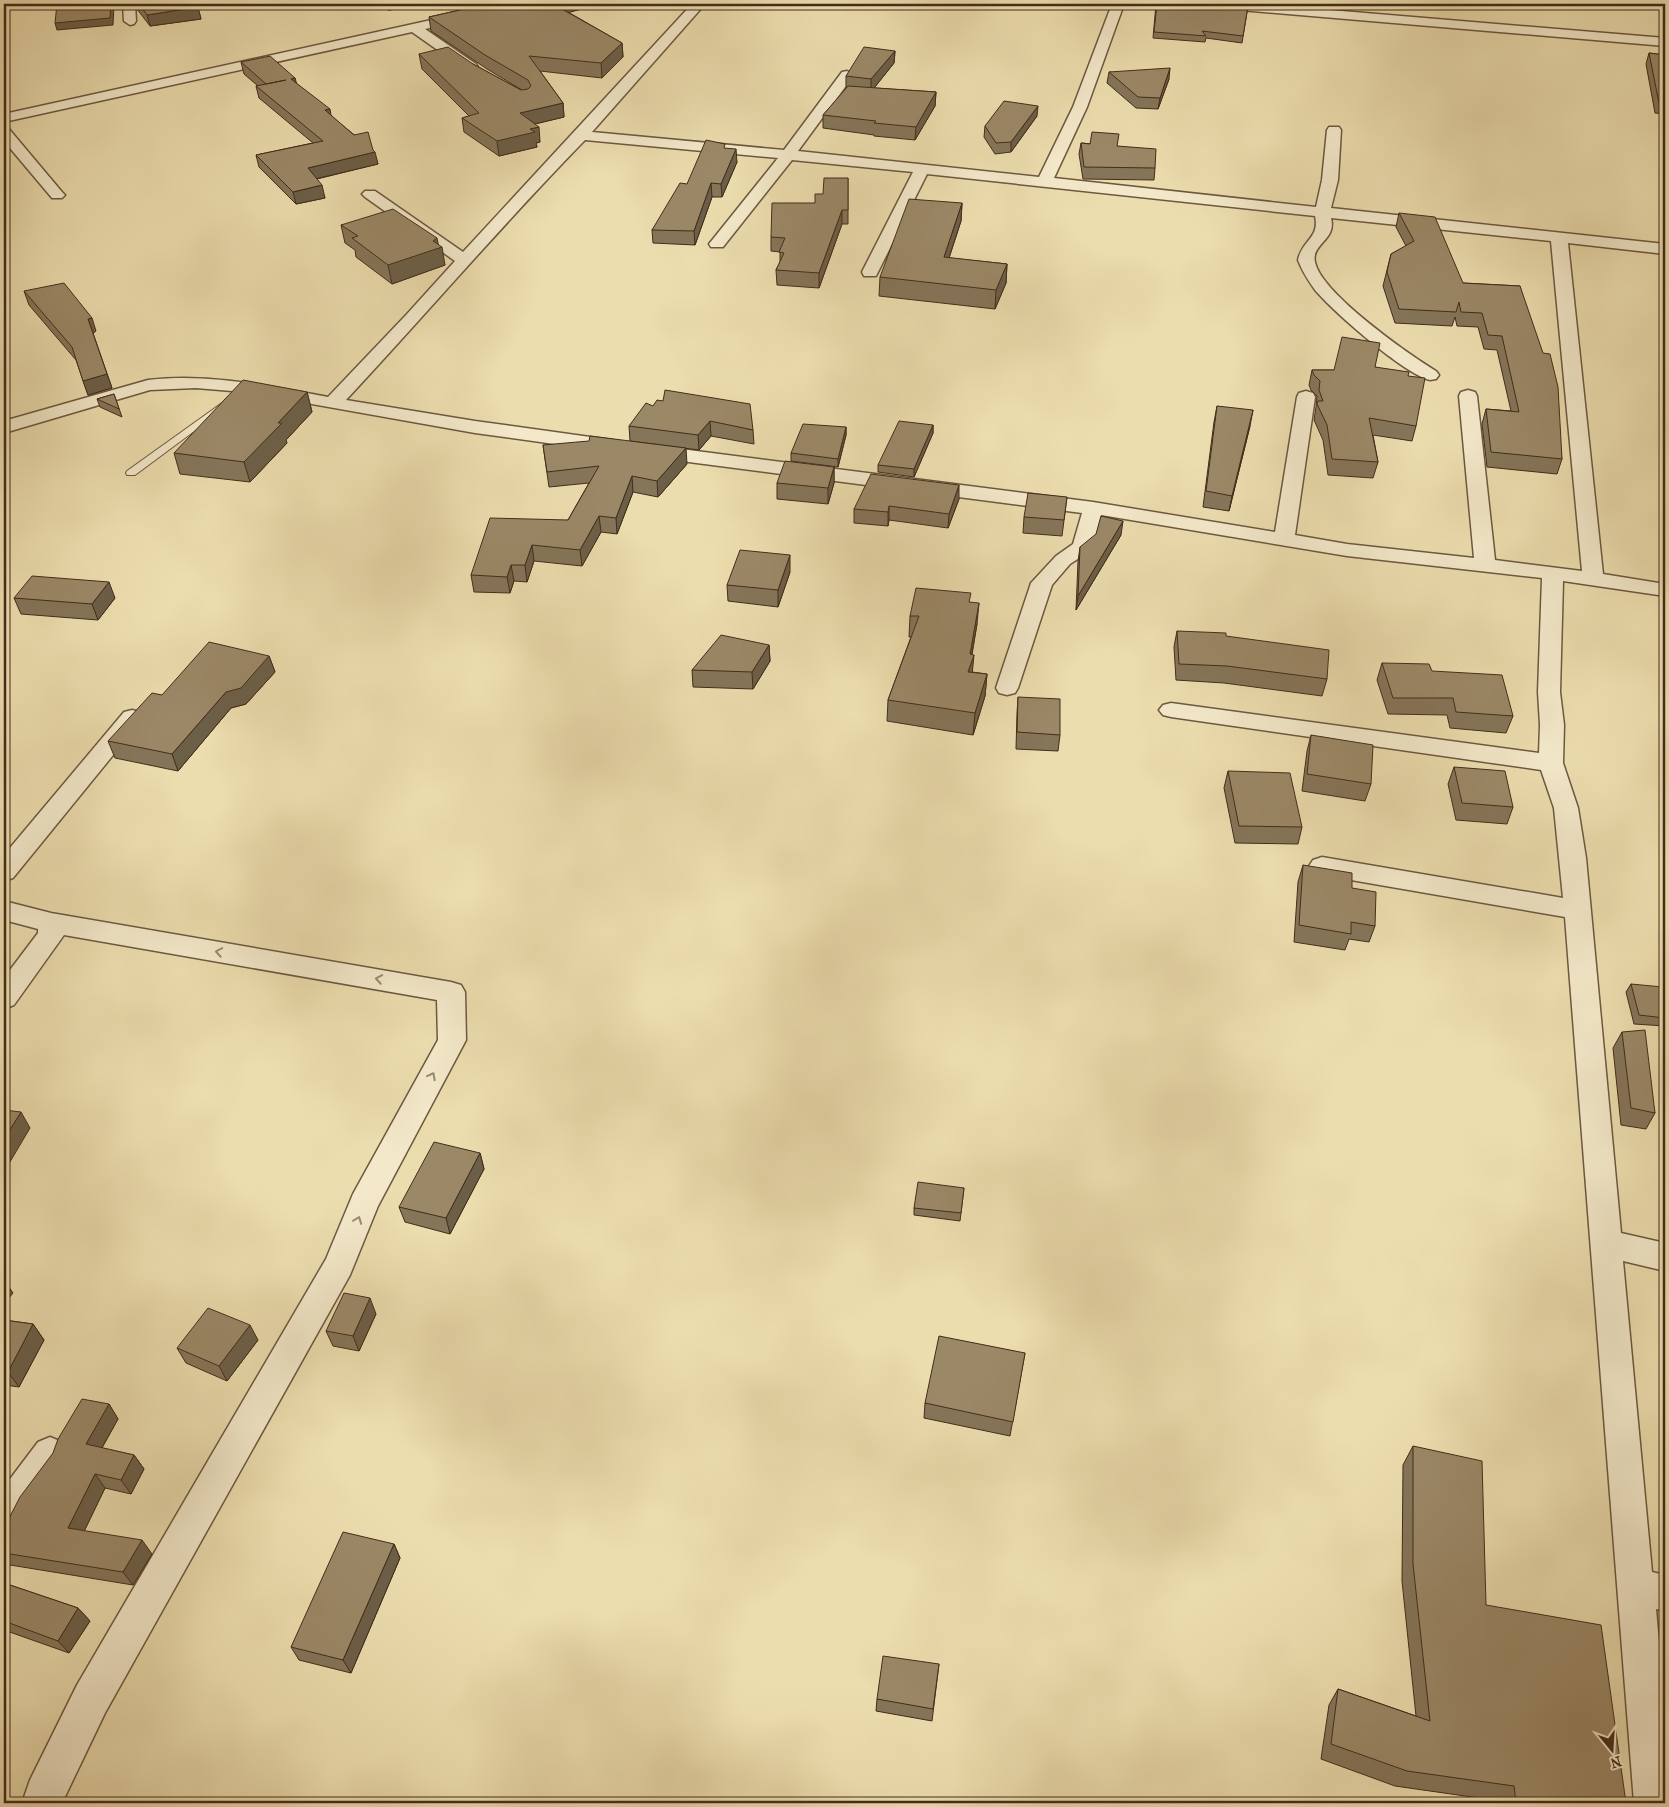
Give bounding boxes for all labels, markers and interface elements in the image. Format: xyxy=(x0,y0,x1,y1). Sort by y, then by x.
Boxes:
one-way arrow xyxy=(214,947,223,957)
one-way arrow xyxy=(374,975,383,985)
one-way arrow xyxy=(426,1072,436,1081)
one-way arrow xyxy=(352,1217,362,1225)
north arrow xyxy=(1586,1724,1636,1774)
text: N xyxy=(1608,1752,1624,1772)

